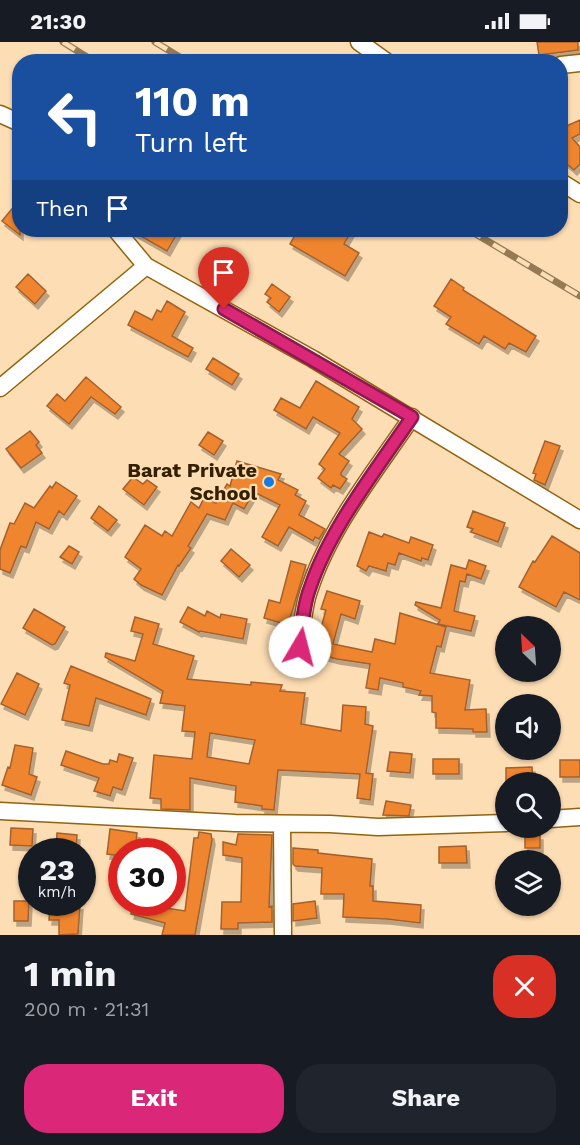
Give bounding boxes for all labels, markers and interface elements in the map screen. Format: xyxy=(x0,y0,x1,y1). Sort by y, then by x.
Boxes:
text: 21:30 xyxy=(30,9,86,34)
text: 110 m xyxy=(135,77,250,126)
icon: left xyxy=(36,78,114,156)
text: Turn left xyxy=(135,127,247,159)
icon: arrive xyxy=(101,192,134,225)
text: Then xyxy=(36,196,89,221)
pin xyxy=(198,247,249,309)
icon: arrive xyxy=(207,256,240,289)
place label: Barat Private School xyxy=(127,458,257,505)
marker: Barat Private School xyxy=(262,475,276,489)
position arrow xyxy=(268,615,332,679)
north arrow xyxy=(495,616,561,682)
map controls xyxy=(495,616,561,916)
button: sound xyxy=(495,694,561,760)
button: search xyxy=(495,772,561,838)
speed limit sign: 30 xyxy=(108,838,186,916)
button: layers xyxy=(495,850,561,916)
text: 23 xyxy=(39,852,75,887)
text: km/h xyxy=(38,883,76,901)
text: 1 min xyxy=(24,953,116,995)
button: close xyxy=(493,955,556,1018)
text: 200 m · 21:31 xyxy=(24,997,149,1021)
button: Exit xyxy=(24,1064,284,1133)
button: Share xyxy=(296,1064,556,1133)

